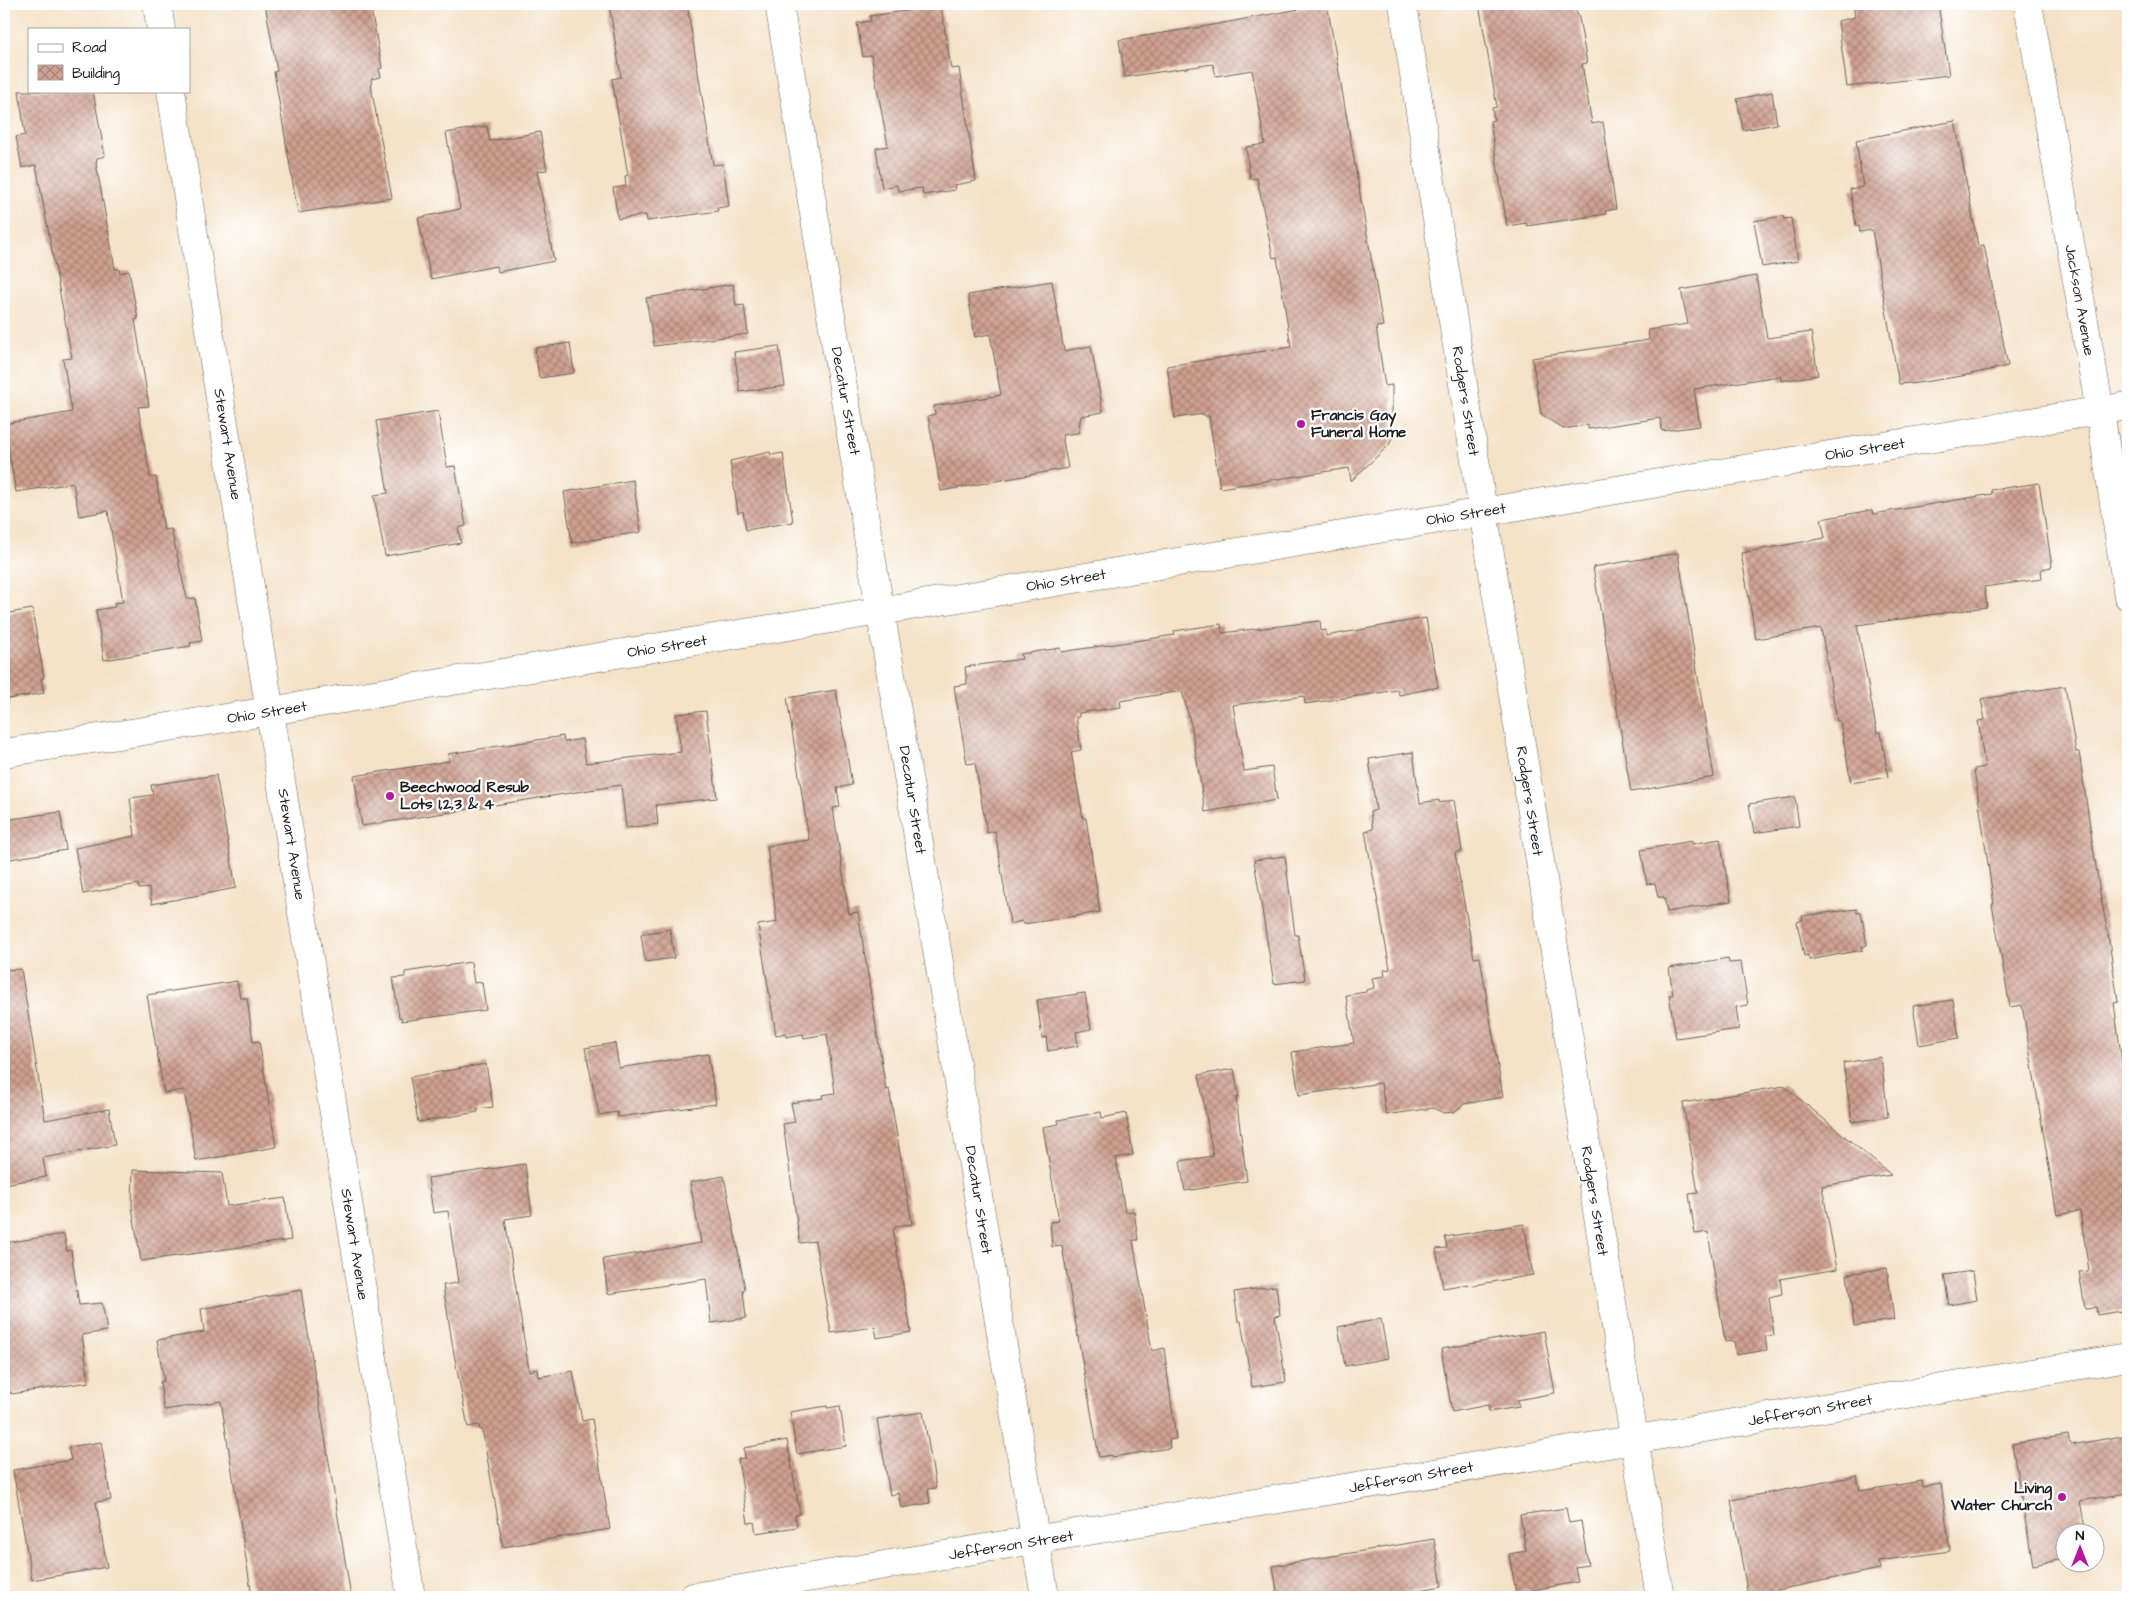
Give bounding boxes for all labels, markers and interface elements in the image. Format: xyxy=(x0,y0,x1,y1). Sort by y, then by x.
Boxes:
legend xyxy=(28,28,190,92)
text: Road xyxy=(72,37,107,58)
text: Building xyxy=(72,63,120,85)
street label: Jackson Avenue xyxy=(2059,243,2100,357)
street label: Decatur Street xyxy=(826,345,865,457)
street label: Rodgers Street xyxy=(1445,345,1485,458)
street label: Stewart Avenue xyxy=(208,387,247,501)
place label: Francis Gay Funeral Home xyxy=(1311,405,1406,443)
marker: Francis Gay Funeral Home xyxy=(1295,418,1307,430)
street label: Ohio Street xyxy=(1824,433,1906,466)
street label: Ohio Street xyxy=(1425,498,1507,531)
street label: Ohio Street xyxy=(1025,564,1107,597)
street label: Ohio Street xyxy=(626,630,708,663)
street label: Ohio Street xyxy=(226,696,308,729)
street label: Decatur Street xyxy=(894,744,931,856)
street label: Rodgers Street xyxy=(1509,745,1549,858)
place label: Beechwood Resub Lots 1,2,3 & 4 xyxy=(400,777,529,815)
street label: Stewart Avenue xyxy=(272,787,311,901)
marker: Beechwood Resub Lots 1,2,3 & 4 xyxy=(384,790,396,802)
street label: Decatur Street xyxy=(960,1144,997,1256)
street label: Rodgers Street xyxy=(1574,1145,1614,1258)
street label: Stewart Avenue xyxy=(335,1187,374,1301)
street label: Jefferson Street xyxy=(1746,1389,1874,1432)
street label: Jefferson Street xyxy=(1347,1456,1475,1499)
place label: Living Water Church xyxy=(1950,1478,2053,1516)
marker: Living Water Church xyxy=(2056,1491,2068,1503)
north arrow xyxy=(2054,1524,2104,1574)
street label: Jefferson Street xyxy=(947,1525,1075,1566)
text: N xyxy=(2076,1526,2085,1546)

